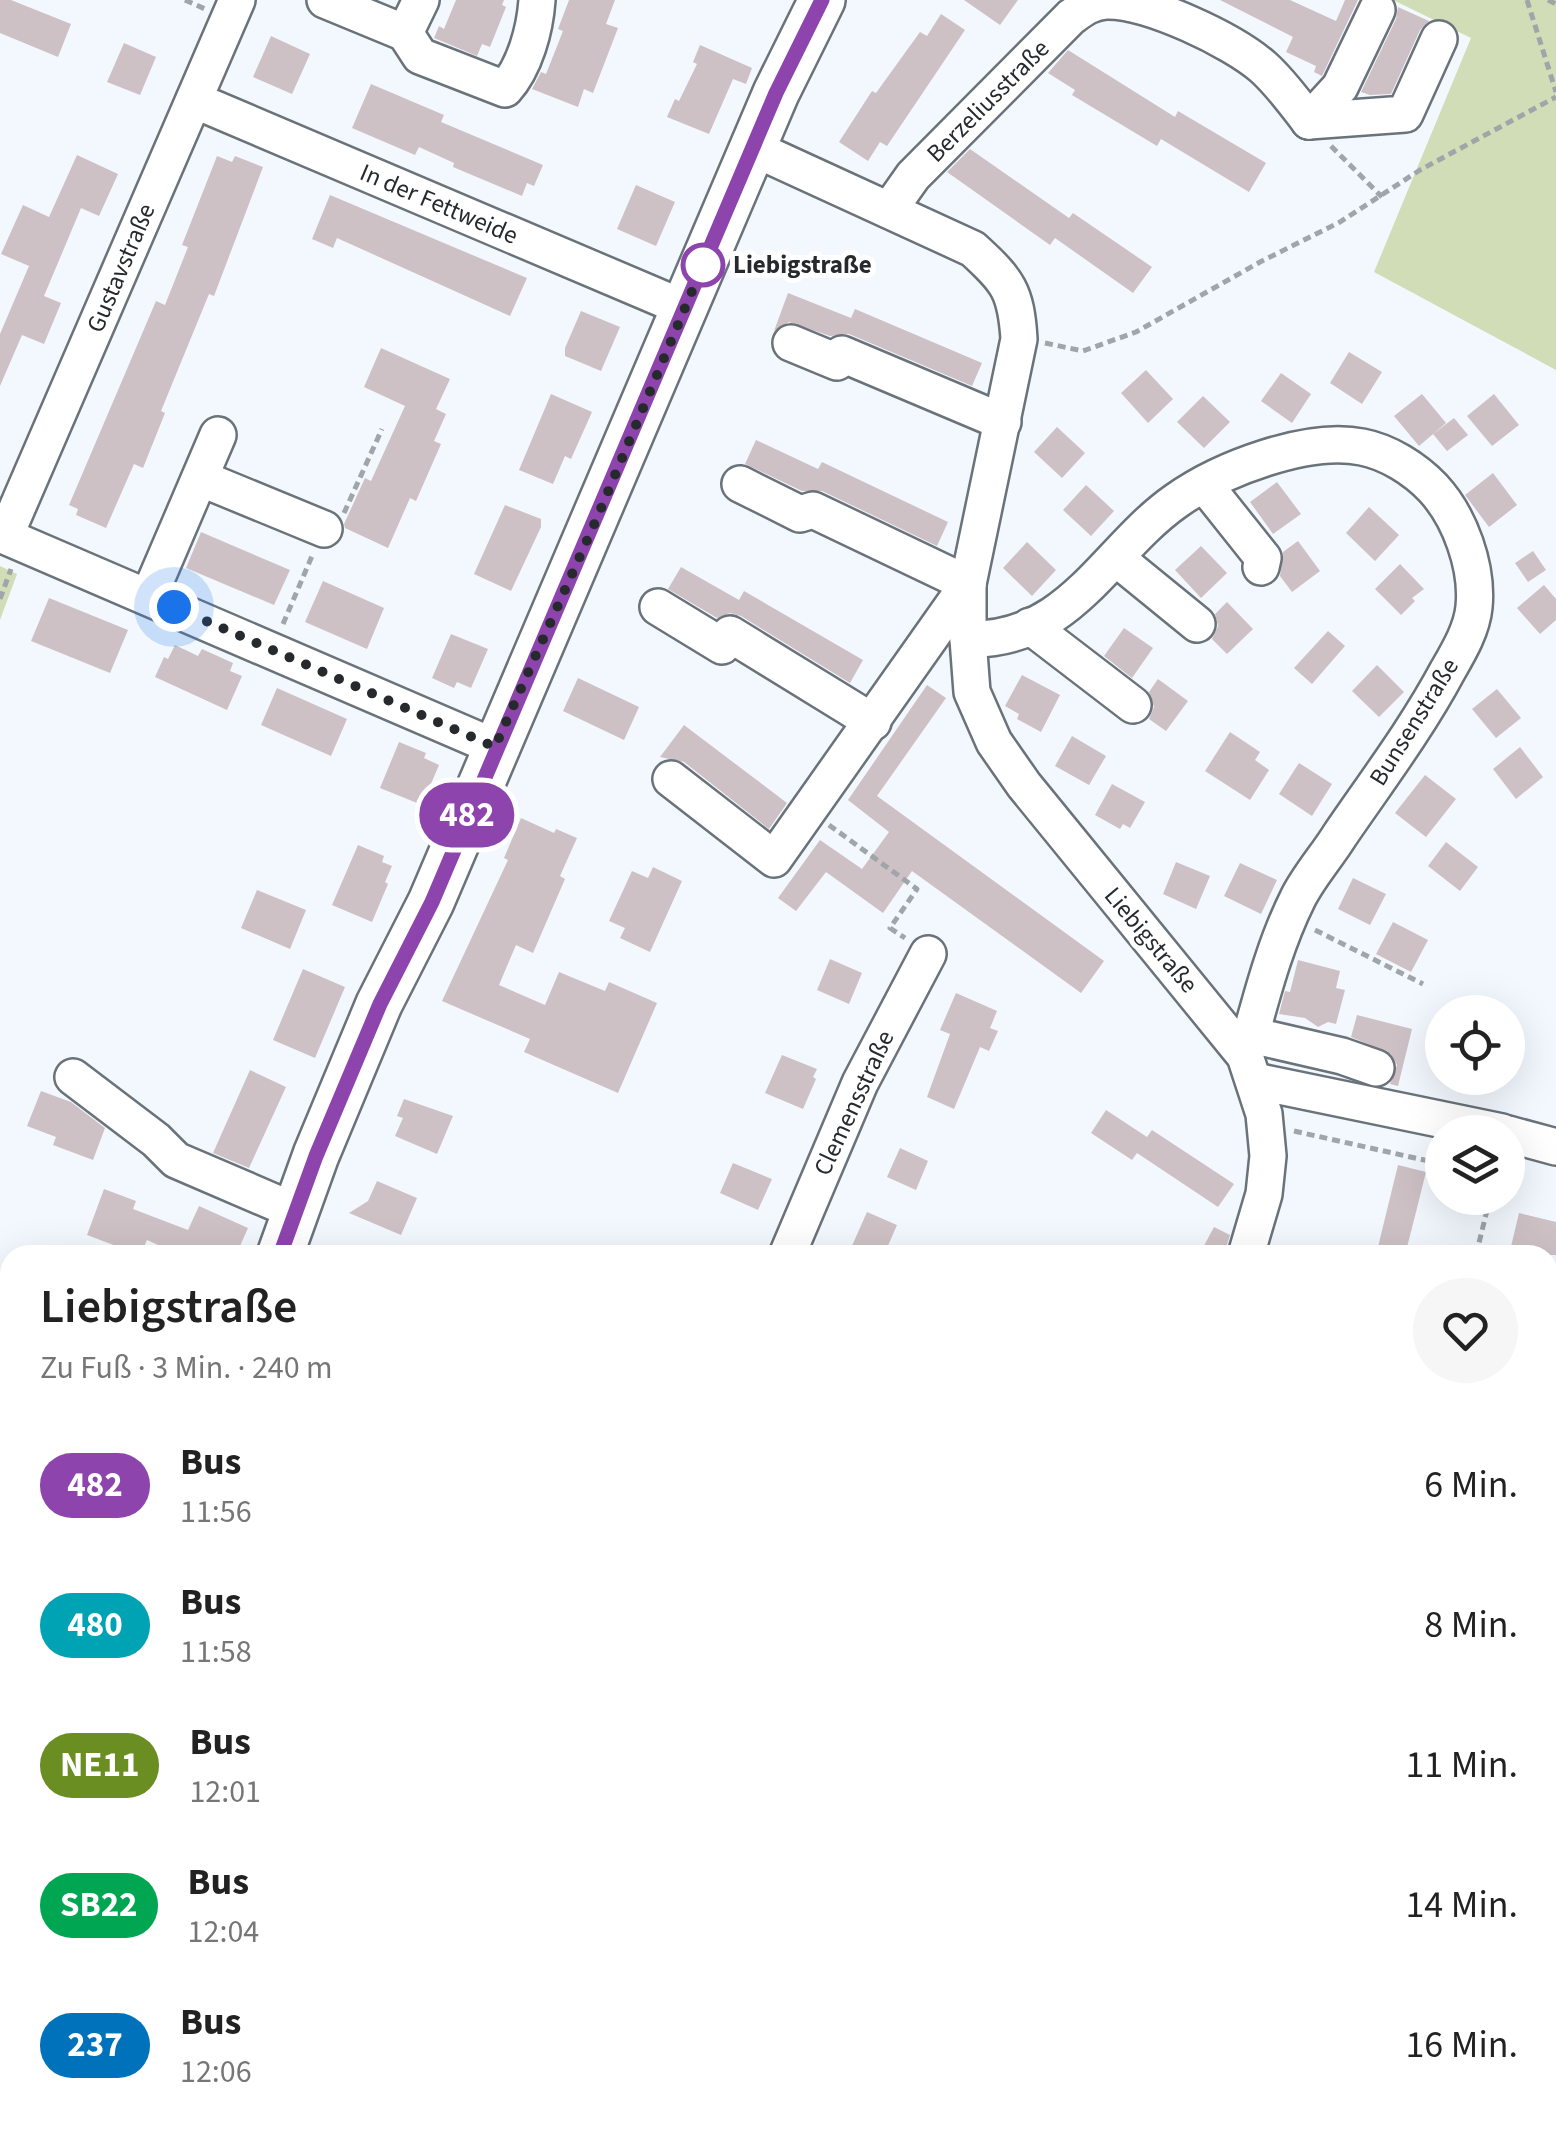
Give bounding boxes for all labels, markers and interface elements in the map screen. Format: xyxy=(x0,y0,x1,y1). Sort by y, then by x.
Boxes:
street label: Berzeliusstraße xyxy=(918,31,1058,171)
street label: In der Fettweide xyxy=(354,155,524,253)
street label: Gustavstraße xyxy=(78,198,164,338)
marker: Liebigstraße xyxy=(682,244,724,286)
place label: Liebigstraße xyxy=(733,247,872,283)
your location xyxy=(149,582,199,632)
street label: Bunsenstraße xyxy=(1360,651,1468,793)
line badge: 482 xyxy=(410,782,524,848)
text: 482 xyxy=(439,790,495,840)
street label: Liebigstraße xyxy=(1096,879,1206,1001)
map controls xyxy=(1425,995,1525,1215)
button: locate xyxy=(1425,995,1525,1095)
street label: Clemensstraße xyxy=(805,1025,903,1181)
button: layers xyxy=(1425,1115,1525,1215)
text: Liebigstraße xyxy=(40,1273,297,1341)
button: heart xyxy=(1413,1278,1518,1383)
text: Zu Fuß · 3 Min. · 240 m xyxy=(40,1345,333,1391)
text: Bus xyxy=(180,1435,241,1489)
text: 6 Min. xyxy=(1424,1458,1518,1512)
text: 482 xyxy=(67,1460,123,1510)
text: 11:56 xyxy=(180,1489,252,1535)
text: Bus xyxy=(180,1575,241,1629)
text: 8 Min. xyxy=(1424,1598,1518,1652)
text: 480 xyxy=(67,1600,123,1650)
text: 11:58 xyxy=(180,1629,252,1675)
text: Bus xyxy=(189,1715,251,1769)
text: 11 Min. xyxy=(1405,1738,1518,1792)
text: NE11 xyxy=(60,1740,139,1790)
text: 12:01 xyxy=(189,1769,261,1815)
text: Bus xyxy=(188,1855,249,1909)
text: 14 Min. xyxy=(1405,1878,1518,1932)
text: SB22 xyxy=(60,1880,138,1930)
text: 12:04 xyxy=(188,1909,259,1955)
text: Bus xyxy=(180,1995,241,2049)
text: 16 Min. xyxy=(1405,2018,1518,2072)
text: 237 xyxy=(67,2020,123,2070)
text: 12:06 xyxy=(180,2049,252,2095)

